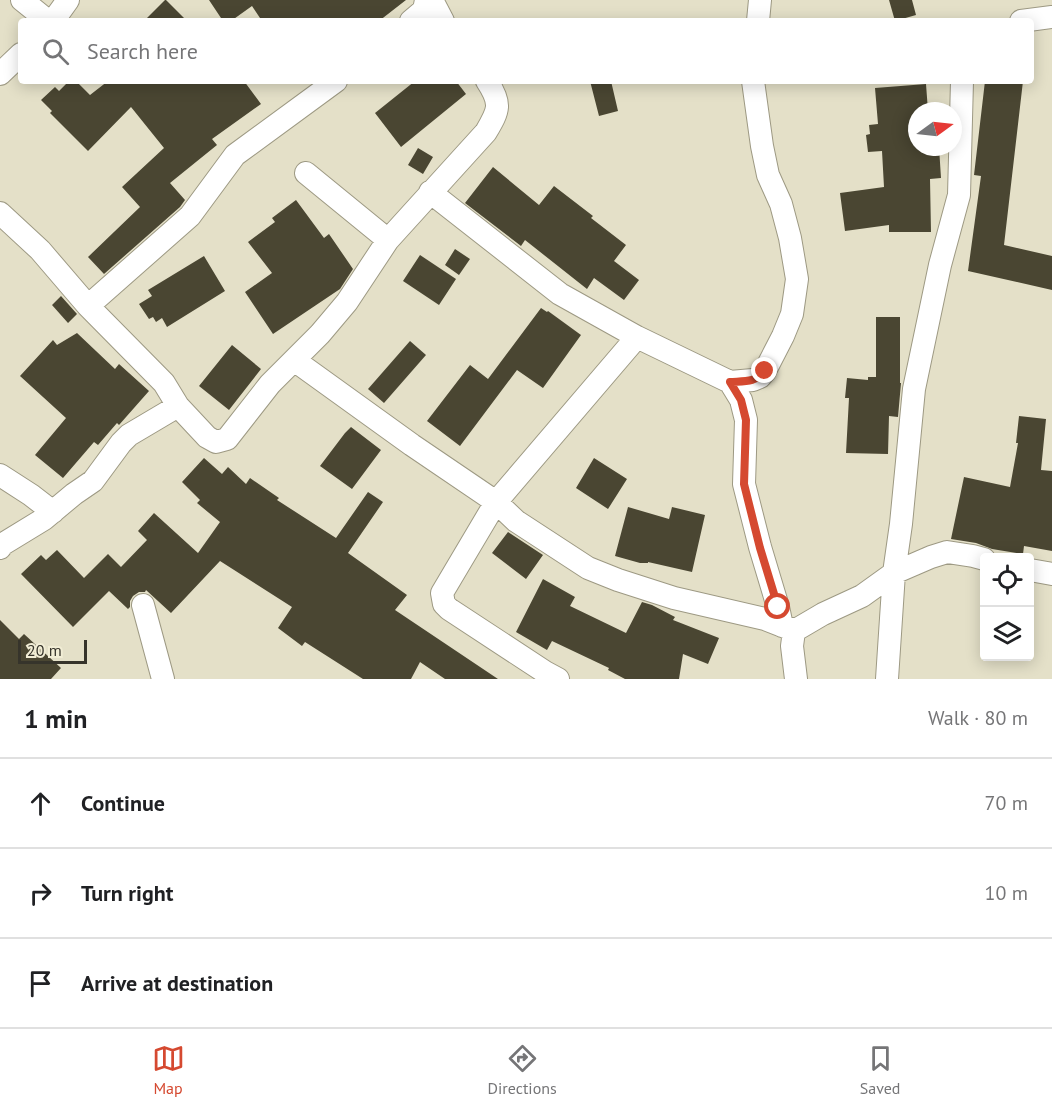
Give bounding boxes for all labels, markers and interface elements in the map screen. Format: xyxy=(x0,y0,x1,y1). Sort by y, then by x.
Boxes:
search box xyxy=(18,18,1034,84)
icon: search xyxy=(39,35,72,68)
text: Search here xyxy=(87,37,198,65)
north arrow xyxy=(908,102,962,156)
route end xyxy=(751,357,777,383)
map controls xyxy=(980,553,1034,661)
button: locate xyxy=(980,553,1034,607)
route start xyxy=(764,593,790,619)
button: layers xyxy=(980,607,1034,661)
scale bar xyxy=(18,637,87,664)
text: 20 m xyxy=(27,640,62,660)
text: 1 min xyxy=(24,702,87,735)
text: Walk · 80 m xyxy=(928,705,1028,731)
icon: ahead xyxy=(24,787,57,820)
text: Continue xyxy=(81,789,165,817)
text: 70 m xyxy=(985,790,1028,816)
icon: right xyxy=(24,877,57,910)
text: Turn right xyxy=(81,879,173,907)
text: 10 m xyxy=(985,880,1028,906)
icon: arrive xyxy=(24,967,57,1000)
text: Arrive at destination xyxy=(81,969,273,997)
tab: Map xyxy=(152,1042,185,1098)
tab: Directions xyxy=(488,1042,557,1098)
tab: Saved xyxy=(860,1042,900,1098)

